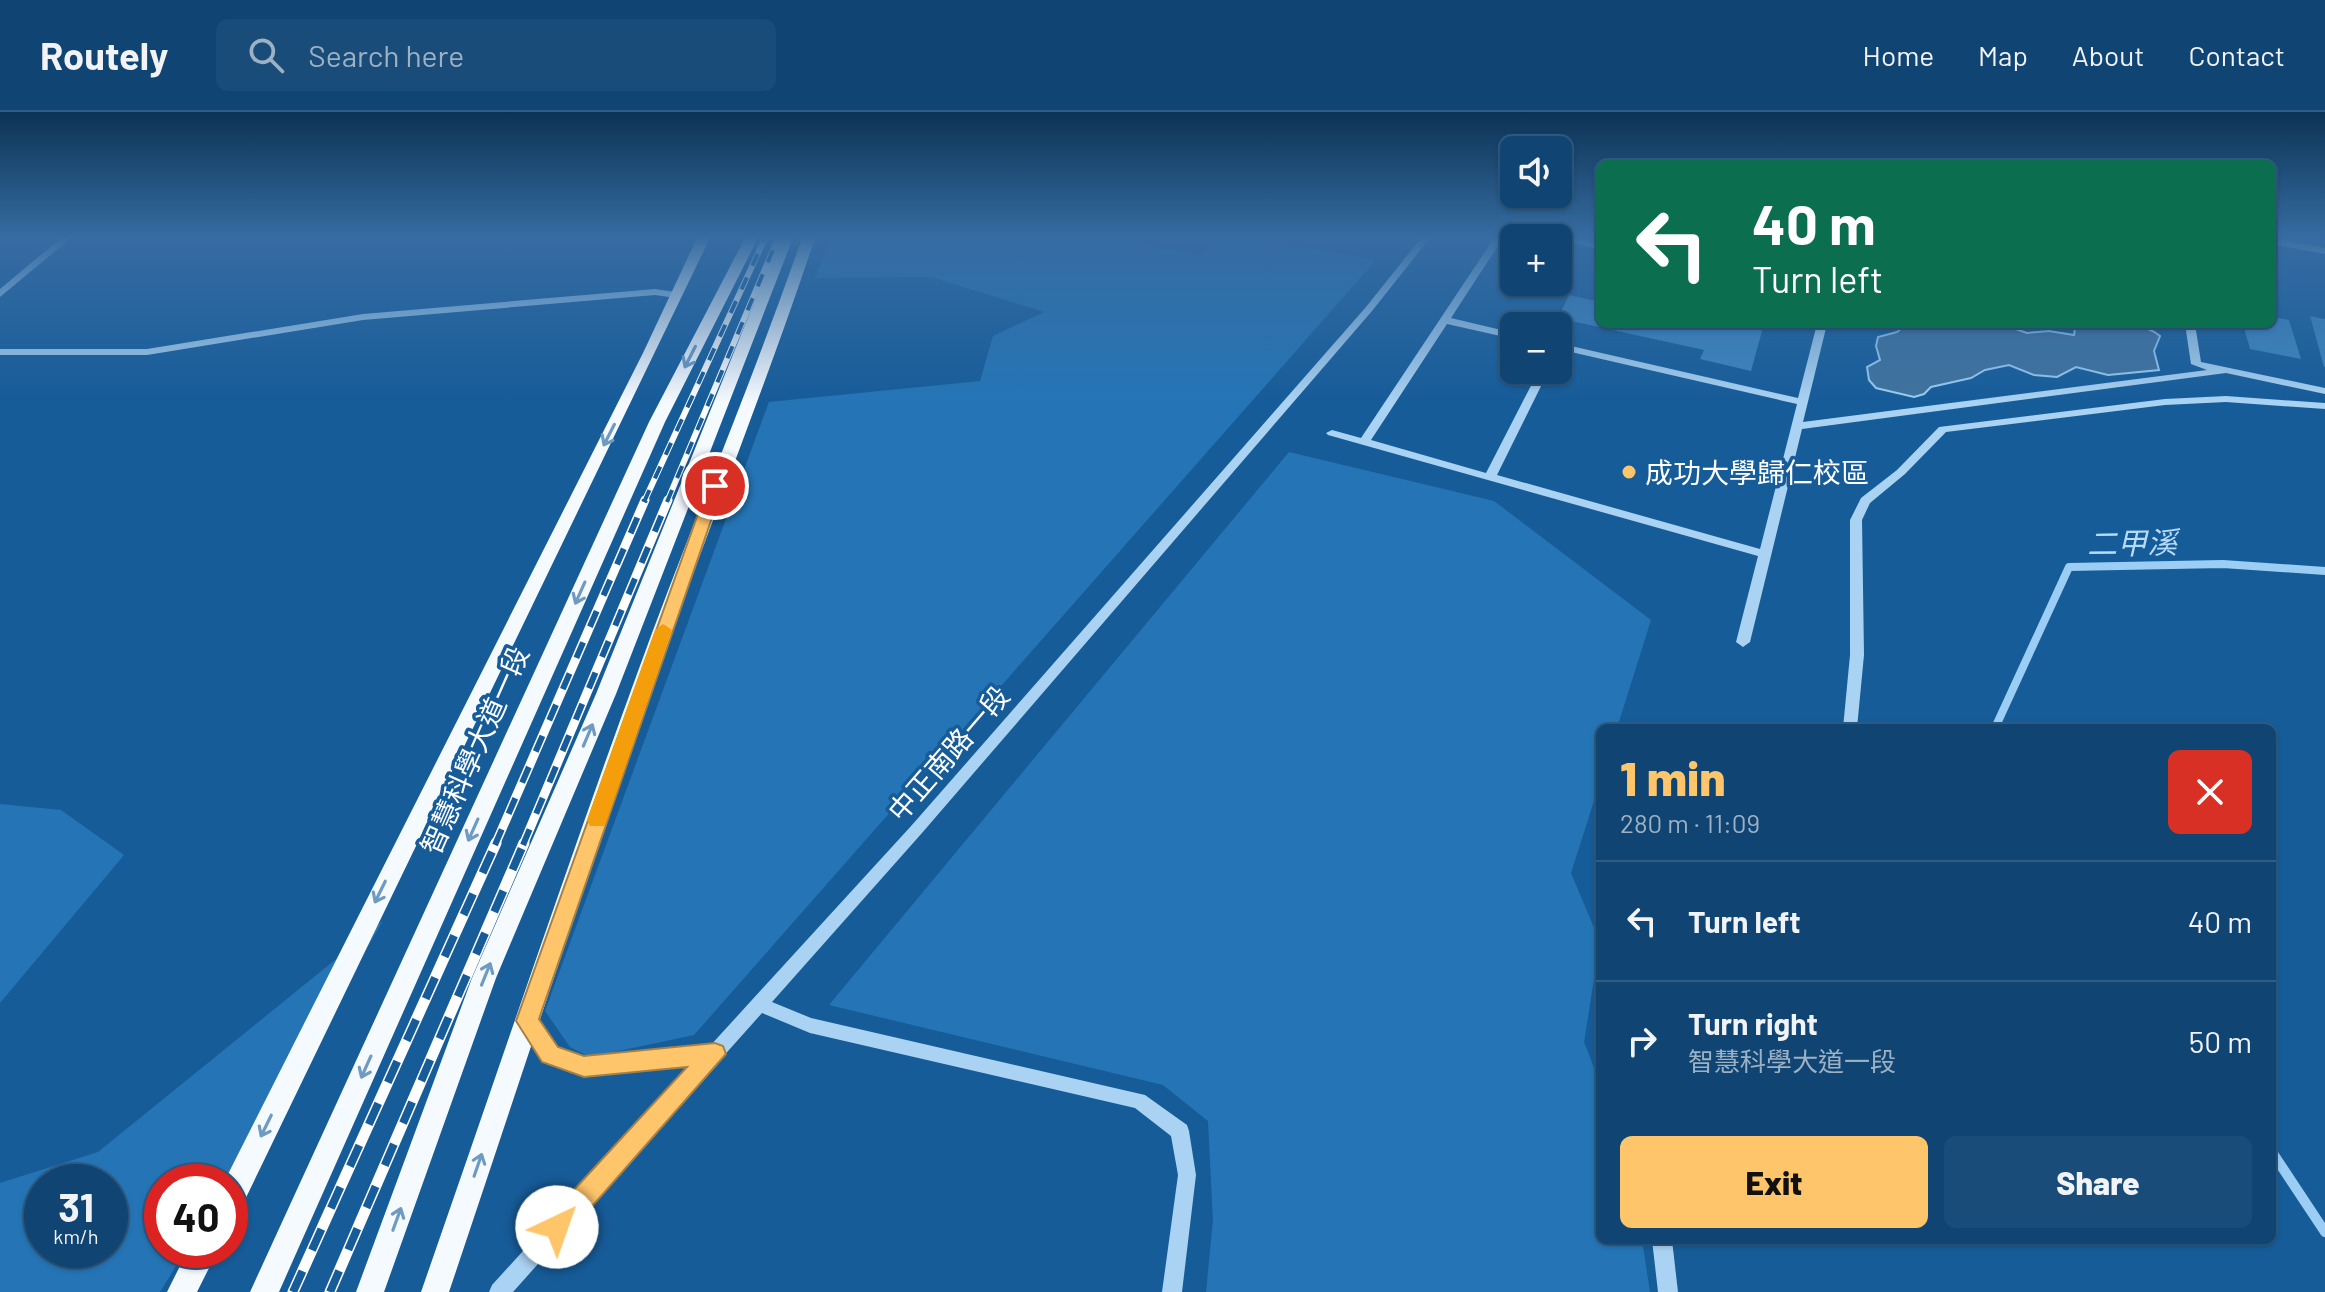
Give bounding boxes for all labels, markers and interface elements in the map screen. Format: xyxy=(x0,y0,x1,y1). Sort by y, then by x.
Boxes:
search box xyxy=(216,19,776,91)
text: Routely xyxy=(40,32,168,78)
icon: search xyxy=(244,33,288,77)
text: Search here xyxy=(308,37,464,73)
text: Home xyxy=(1863,38,1934,72)
text: Map xyxy=(1978,38,2028,72)
text: About xyxy=(2072,38,2144,72)
text: Contact xyxy=(2188,38,2285,72)
map controls xyxy=(1500,136,1572,384)
button: sound xyxy=(1500,136,1572,208)
text: 40 m xyxy=(1752,189,1876,256)
icon: left xyxy=(1620,192,1724,296)
button: + xyxy=(1500,224,1572,296)
text: Turn left xyxy=(1752,257,1883,300)
button: − xyxy=(1500,312,1572,384)
one-way arrow xyxy=(682,345,698,369)
one-way arrow xyxy=(601,422,617,446)
pin xyxy=(681,452,749,520)
place label: 成功大學歸仁校區 xyxy=(1645,455,1869,489)
marker: 成功大學歸仁校區 xyxy=(1620,463,1638,481)
icon: arrive xyxy=(693,464,737,508)
water label: 二甲溪 xyxy=(2087,523,2181,561)
one-way arrow xyxy=(572,581,587,605)
street label: 智慧科學大道一段 xyxy=(413,641,535,859)
street label: 中正南路一段 xyxy=(880,678,1016,828)
one-way arrow xyxy=(581,723,596,747)
text: 1 min xyxy=(1620,748,1726,806)
button: close xyxy=(2168,750,2252,834)
text: 280 m · 11:09 xyxy=(1620,807,1760,838)
one-way arrow xyxy=(465,817,480,841)
one-way arrow xyxy=(372,880,387,904)
icon: left xyxy=(1620,899,1664,943)
text: Turn left xyxy=(1688,903,1801,939)
text: 40 m xyxy=(2188,903,2252,939)
one-way arrow xyxy=(480,962,494,987)
text: Turn right xyxy=(1688,1005,1818,1041)
icon: right xyxy=(1620,1019,1664,1063)
text: 50 m xyxy=(2189,1023,2252,1059)
text: 智慧科學大道一段 xyxy=(1688,1045,1896,1076)
one-way arrow xyxy=(358,1054,373,1078)
one-way arrow xyxy=(258,1114,273,1138)
button: Exit xyxy=(1620,1136,1928,1228)
button: Share xyxy=(1944,1136,2252,1228)
one-way arrow xyxy=(471,1153,486,1178)
speed limit sign: 40 xyxy=(144,1164,248,1268)
text: 31 xyxy=(58,1182,94,1230)
position arrow xyxy=(515,1185,599,1269)
one-way arrow xyxy=(391,1207,405,1231)
text: km/h xyxy=(53,1224,99,1248)

